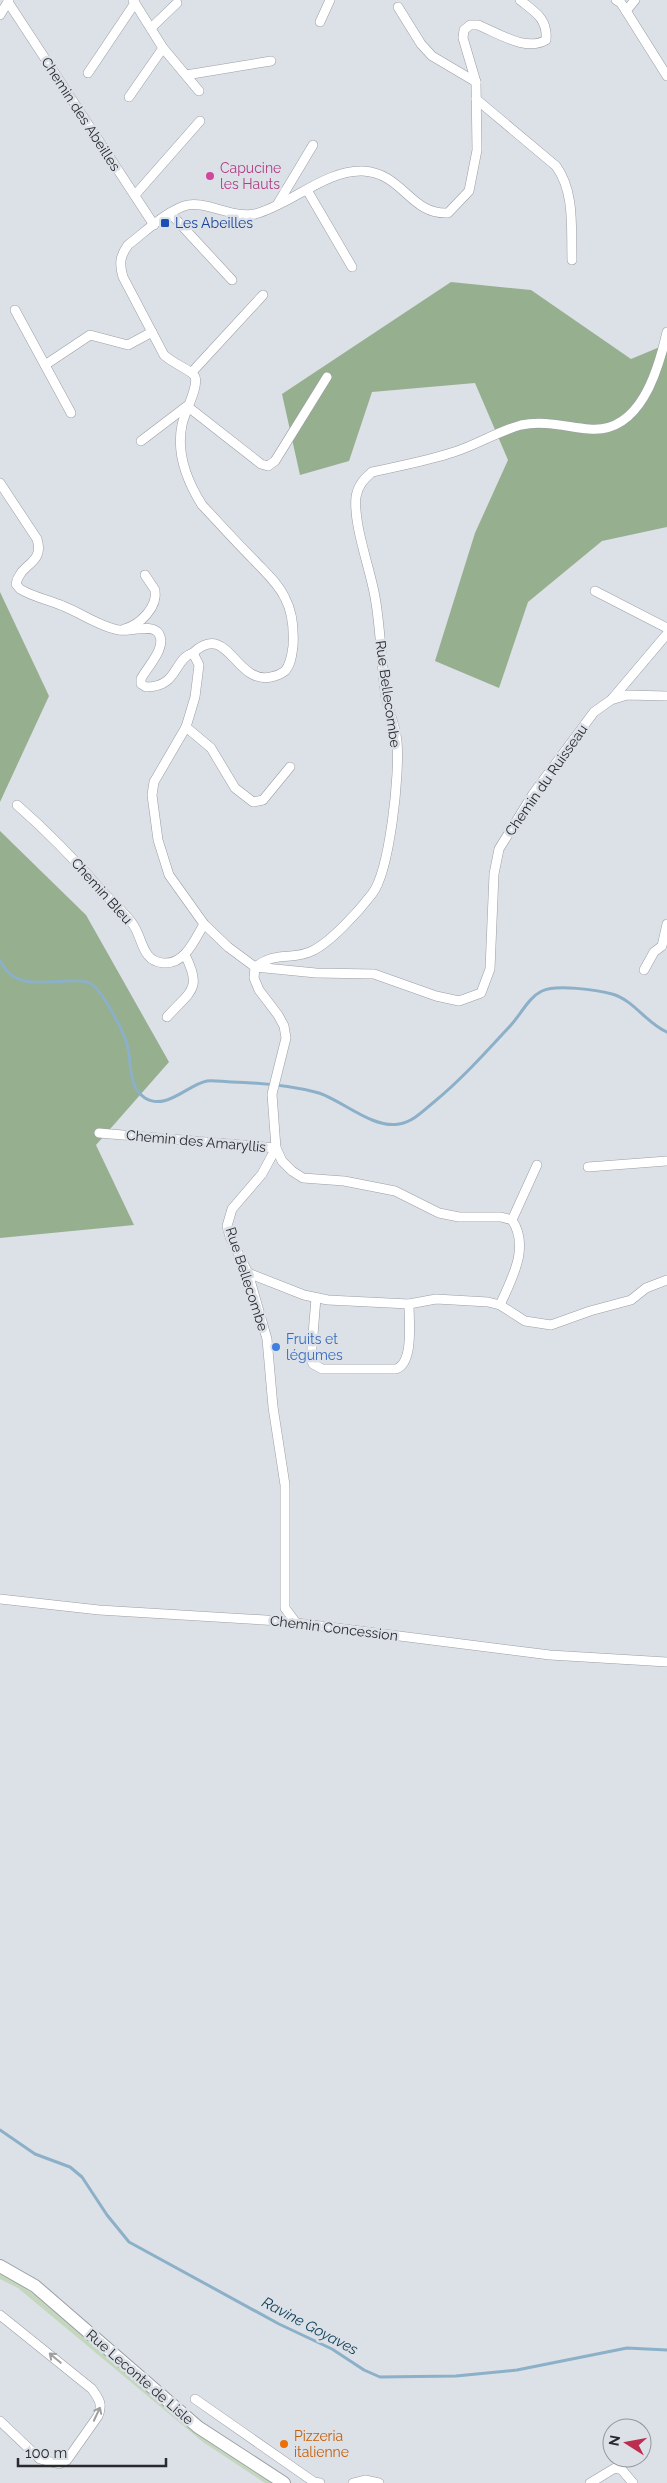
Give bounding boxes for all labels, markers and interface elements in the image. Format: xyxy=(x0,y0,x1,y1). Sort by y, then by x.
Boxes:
street label: Chemin des Abeilles xyxy=(38,54,124,174)
place label: Capucine les Hauts xyxy=(220,160,281,192)
marker: Capucine les Hauts xyxy=(204,170,216,182)
place label: Les Abeilles xyxy=(175,215,253,231)
marker: Les Abeilles xyxy=(159,217,171,229)
street label: Rue Bellecombe xyxy=(373,639,403,749)
street label: Chemin du Ruisseau xyxy=(501,721,591,839)
street label: Chemin Bleu xyxy=(68,855,136,927)
street label: Chemin des Amaryllis xyxy=(125,1127,267,1155)
street label: Rue Bellecombe xyxy=(223,1225,271,1333)
place label: Fruits et légumes xyxy=(286,1331,343,1363)
marker: Fruits et légumes xyxy=(270,1341,282,1353)
street label: Chemin Concession xyxy=(269,1612,399,1644)
water label: Ravine Goyaves xyxy=(259,2293,361,2359)
street label: Rue Leconte de Lisle xyxy=(83,2326,197,2428)
one-way arrow xyxy=(49,2353,62,2364)
one-way arrow xyxy=(93,2407,103,2422)
north arrow xyxy=(602,2418,652,2468)
place label: Pizzeria italienne xyxy=(294,2428,349,2460)
text: N xyxy=(605,2434,623,2447)
scale bar xyxy=(18,2436,165,2468)
marker: Pizzeria italienne xyxy=(278,2438,290,2450)
text: 100 m xyxy=(25,2444,67,2462)

